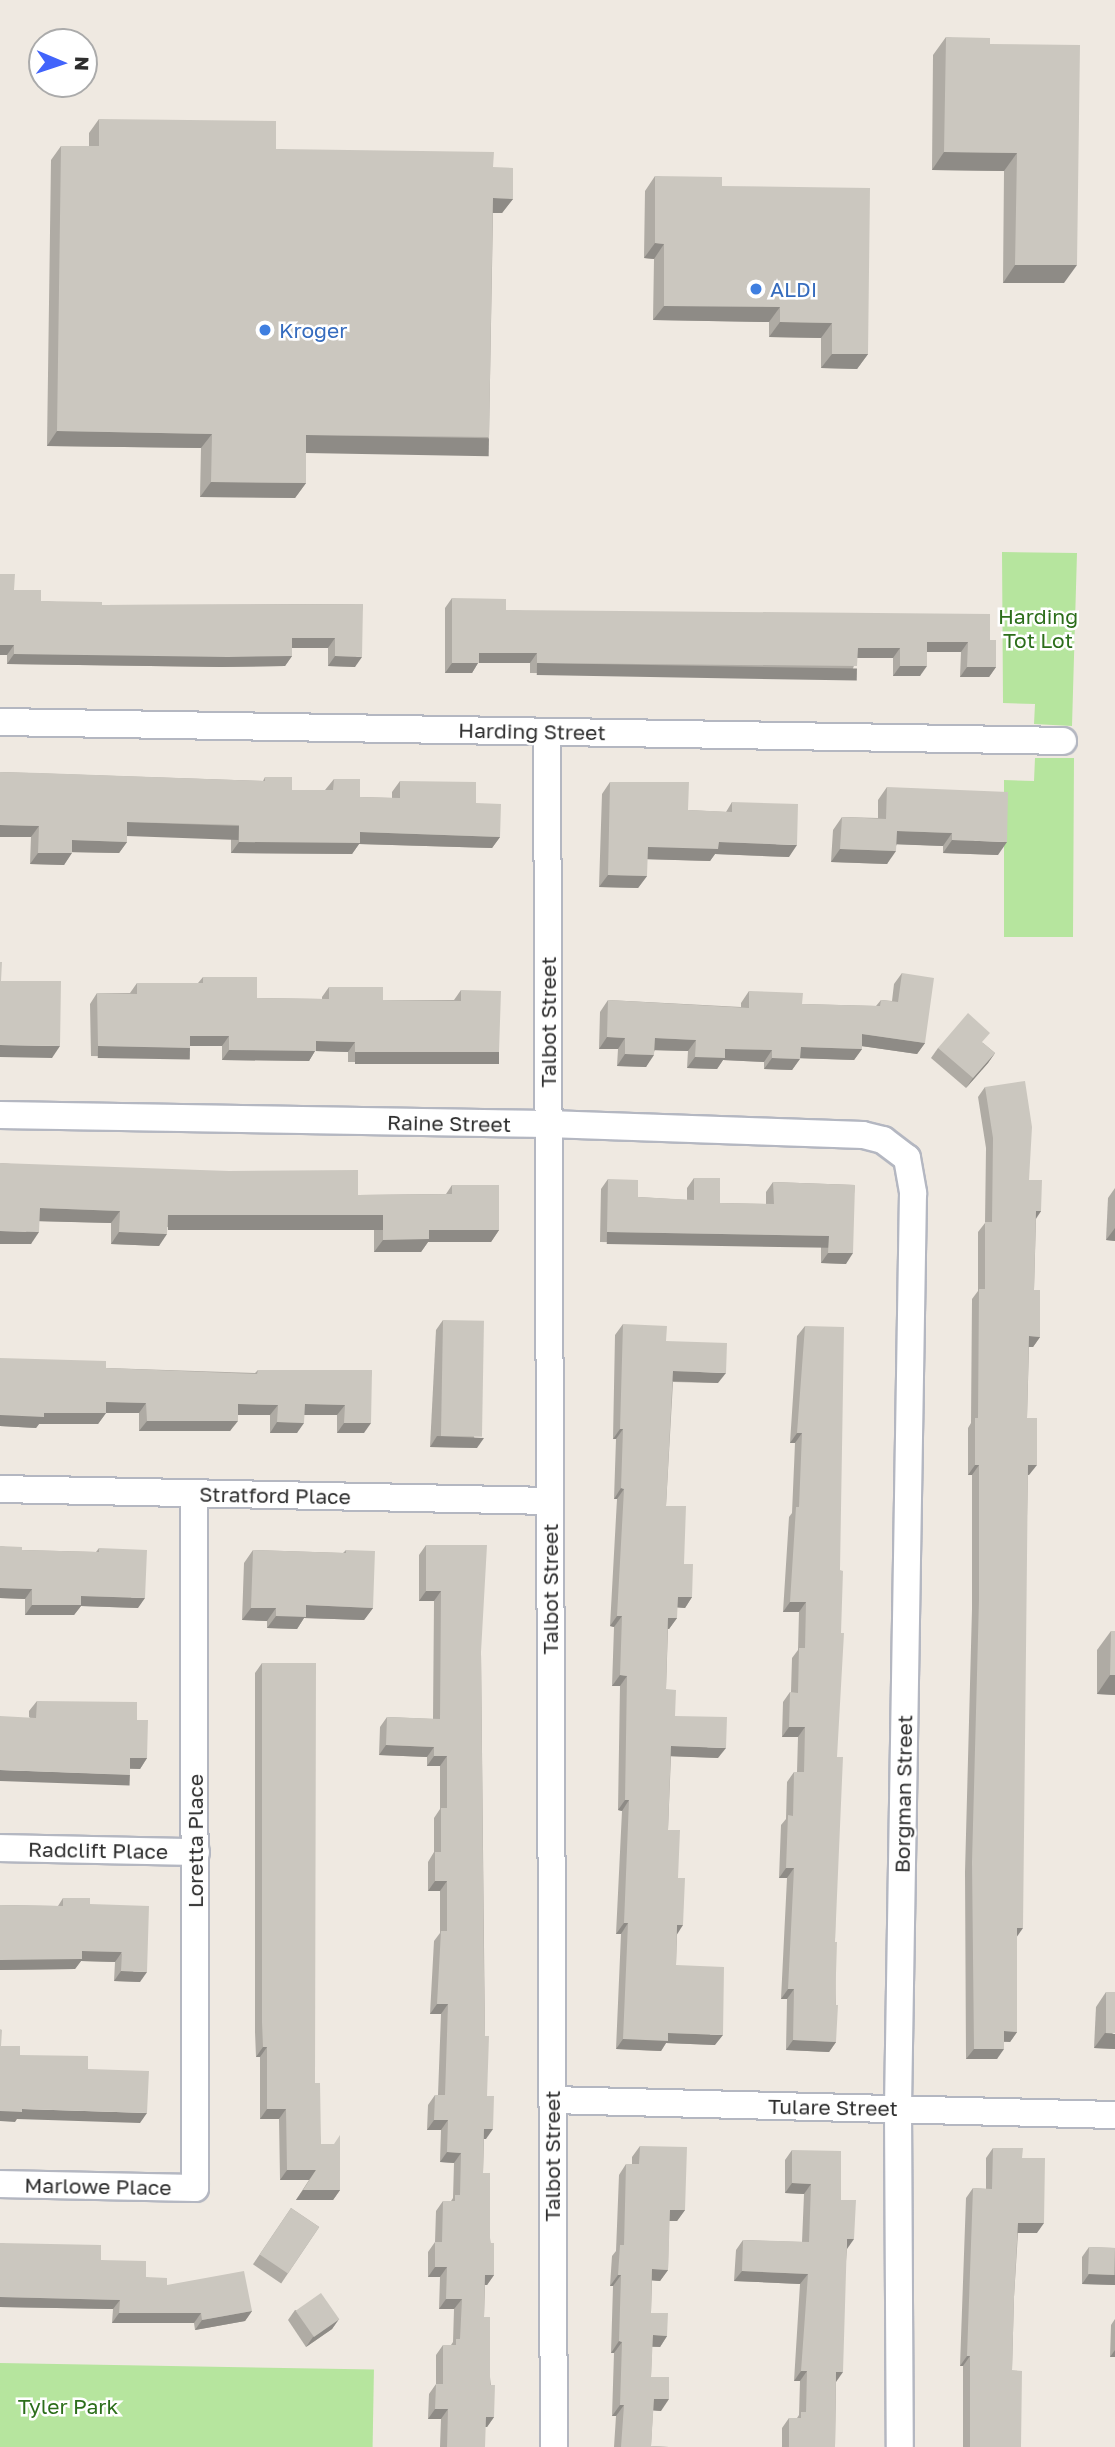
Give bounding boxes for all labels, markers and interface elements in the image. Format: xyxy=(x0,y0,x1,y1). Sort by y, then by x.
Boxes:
north arrow xyxy=(28,28,98,98)
text: N xyxy=(71,56,94,71)
place label: ALDI xyxy=(770,276,817,302)
marker: ALDI xyxy=(748,281,764,297)
place label: Kroger xyxy=(279,317,347,343)
marker: Kroger xyxy=(257,322,273,338)
park label: Harding Tot Lot xyxy=(998,603,1078,653)
street label: Harding Street xyxy=(458,717,606,745)
street label: Talbot Street xyxy=(535,956,561,1088)
street label: Raine Street xyxy=(387,1109,511,1137)
street label: Stratford Place xyxy=(199,1481,351,1509)
street label: Talbot Street xyxy=(537,1523,563,1655)
street label: Borgman Street xyxy=(889,1715,917,1873)
street label: Loretta Place xyxy=(182,1774,208,1908)
street label: Radclift Place xyxy=(28,1836,168,1864)
street label: Talbot Street xyxy=(539,2090,565,2222)
street label: Tulare Street xyxy=(768,2093,898,2121)
street label: Marlowe Place xyxy=(24,2172,172,2200)
park label: Tyler Park xyxy=(18,2393,118,2419)

